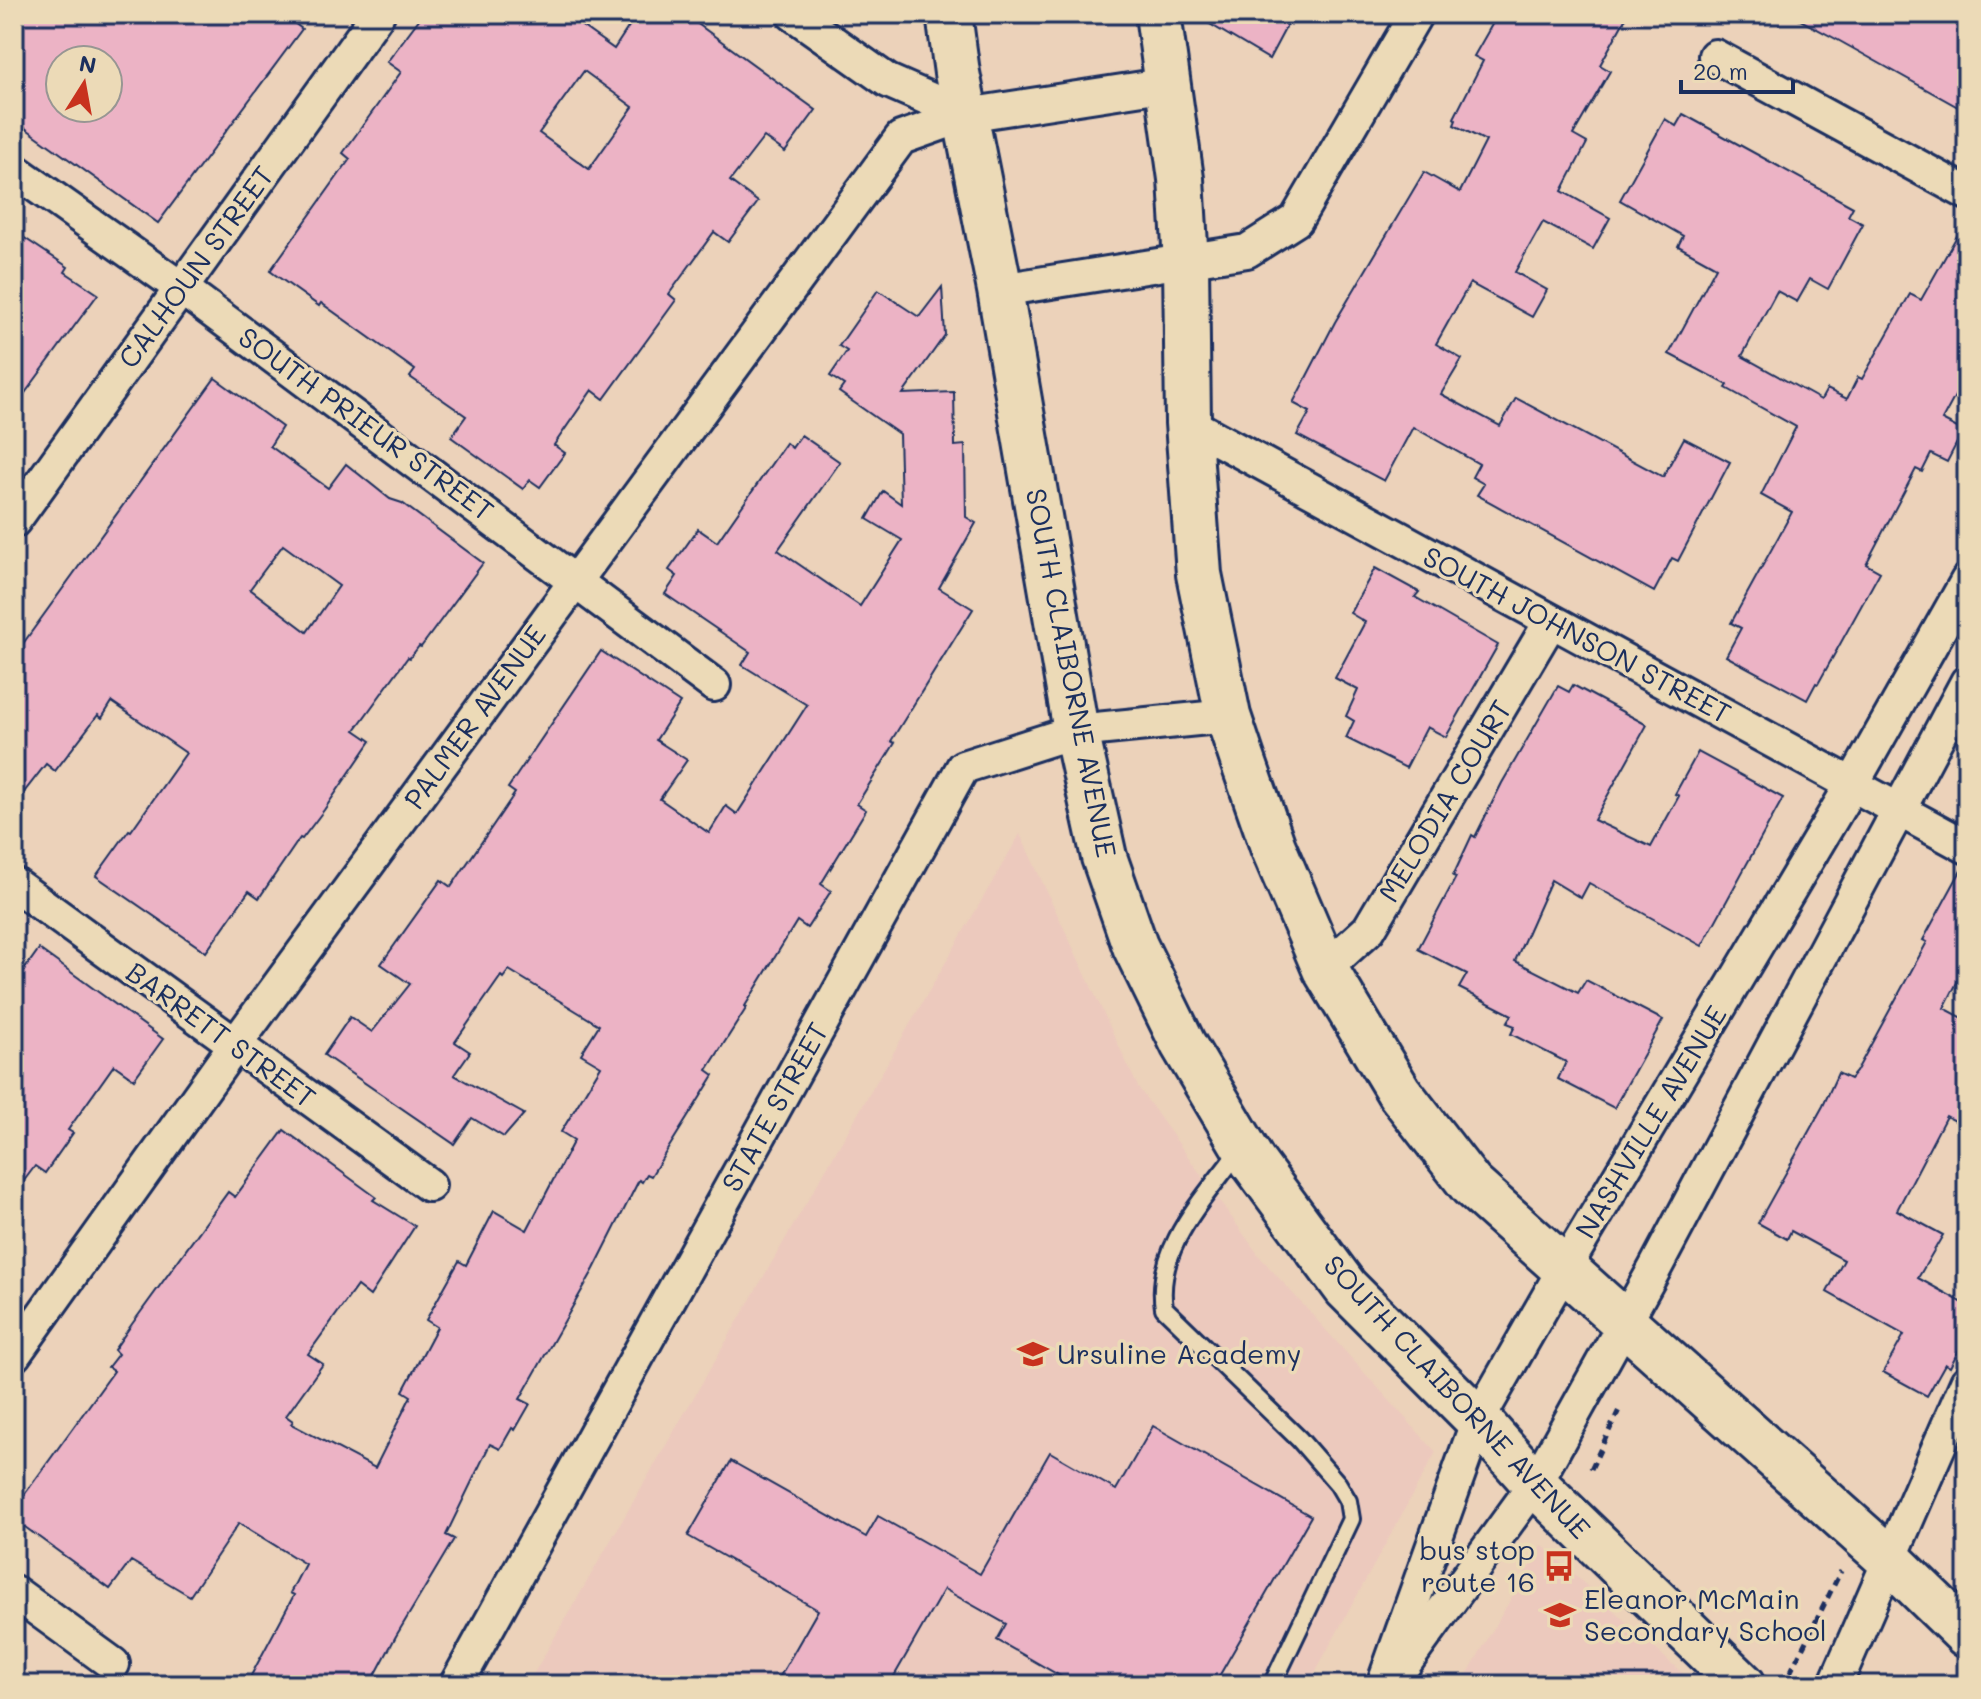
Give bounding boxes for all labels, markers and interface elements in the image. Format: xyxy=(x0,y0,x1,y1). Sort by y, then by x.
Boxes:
north arrow xyxy=(44,44,124,124)
scale bar xyxy=(1681,44,1793,94)
text: N xyxy=(77,48,99,80)
text: 20 m xyxy=(1693,55,1748,86)
street label: CALHOUN STREET xyxy=(110,158,281,375)
street label: SOUTH PRIEUR STREET xyxy=(232,318,501,528)
street label: SOUTH CLAIBORNE AVENUE xyxy=(1019,485,1125,860)
street label: SOUTH JOHNSON STREET xyxy=(1417,538,1738,731)
street label: PALMER AVENUE xyxy=(395,617,553,816)
street label: MELODIA COURT xyxy=(1370,693,1519,908)
street label: BARRETT STREET xyxy=(120,953,324,1115)
street label: NASHVILLE AVENUE xyxy=(1566,999,1734,1244)
street label: STATE STREET xyxy=(713,1015,836,1198)
street label: SOUTH CLAIBORNE AVENUE xyxy=(1317,1247,1599,1546)
place label: Ursuline Academy xyxy=(1057,1335,1301,1371)
school or university icon: Ursuline Academy xyxy=(1016,1337,1050,1371)
place label: bus stop route 16 xyxy=(1419,1531,1535,1599)
bus stop icon: bus stop route 16 xyxy=(1542,1549,1576,1583)
place label: Eleanor McMain Secondary School xyxy=(1584,1580,1827,1648)
school or university icon: Eleanor McMain Secondary School xyxy=(1543,1598,1577,1632)

